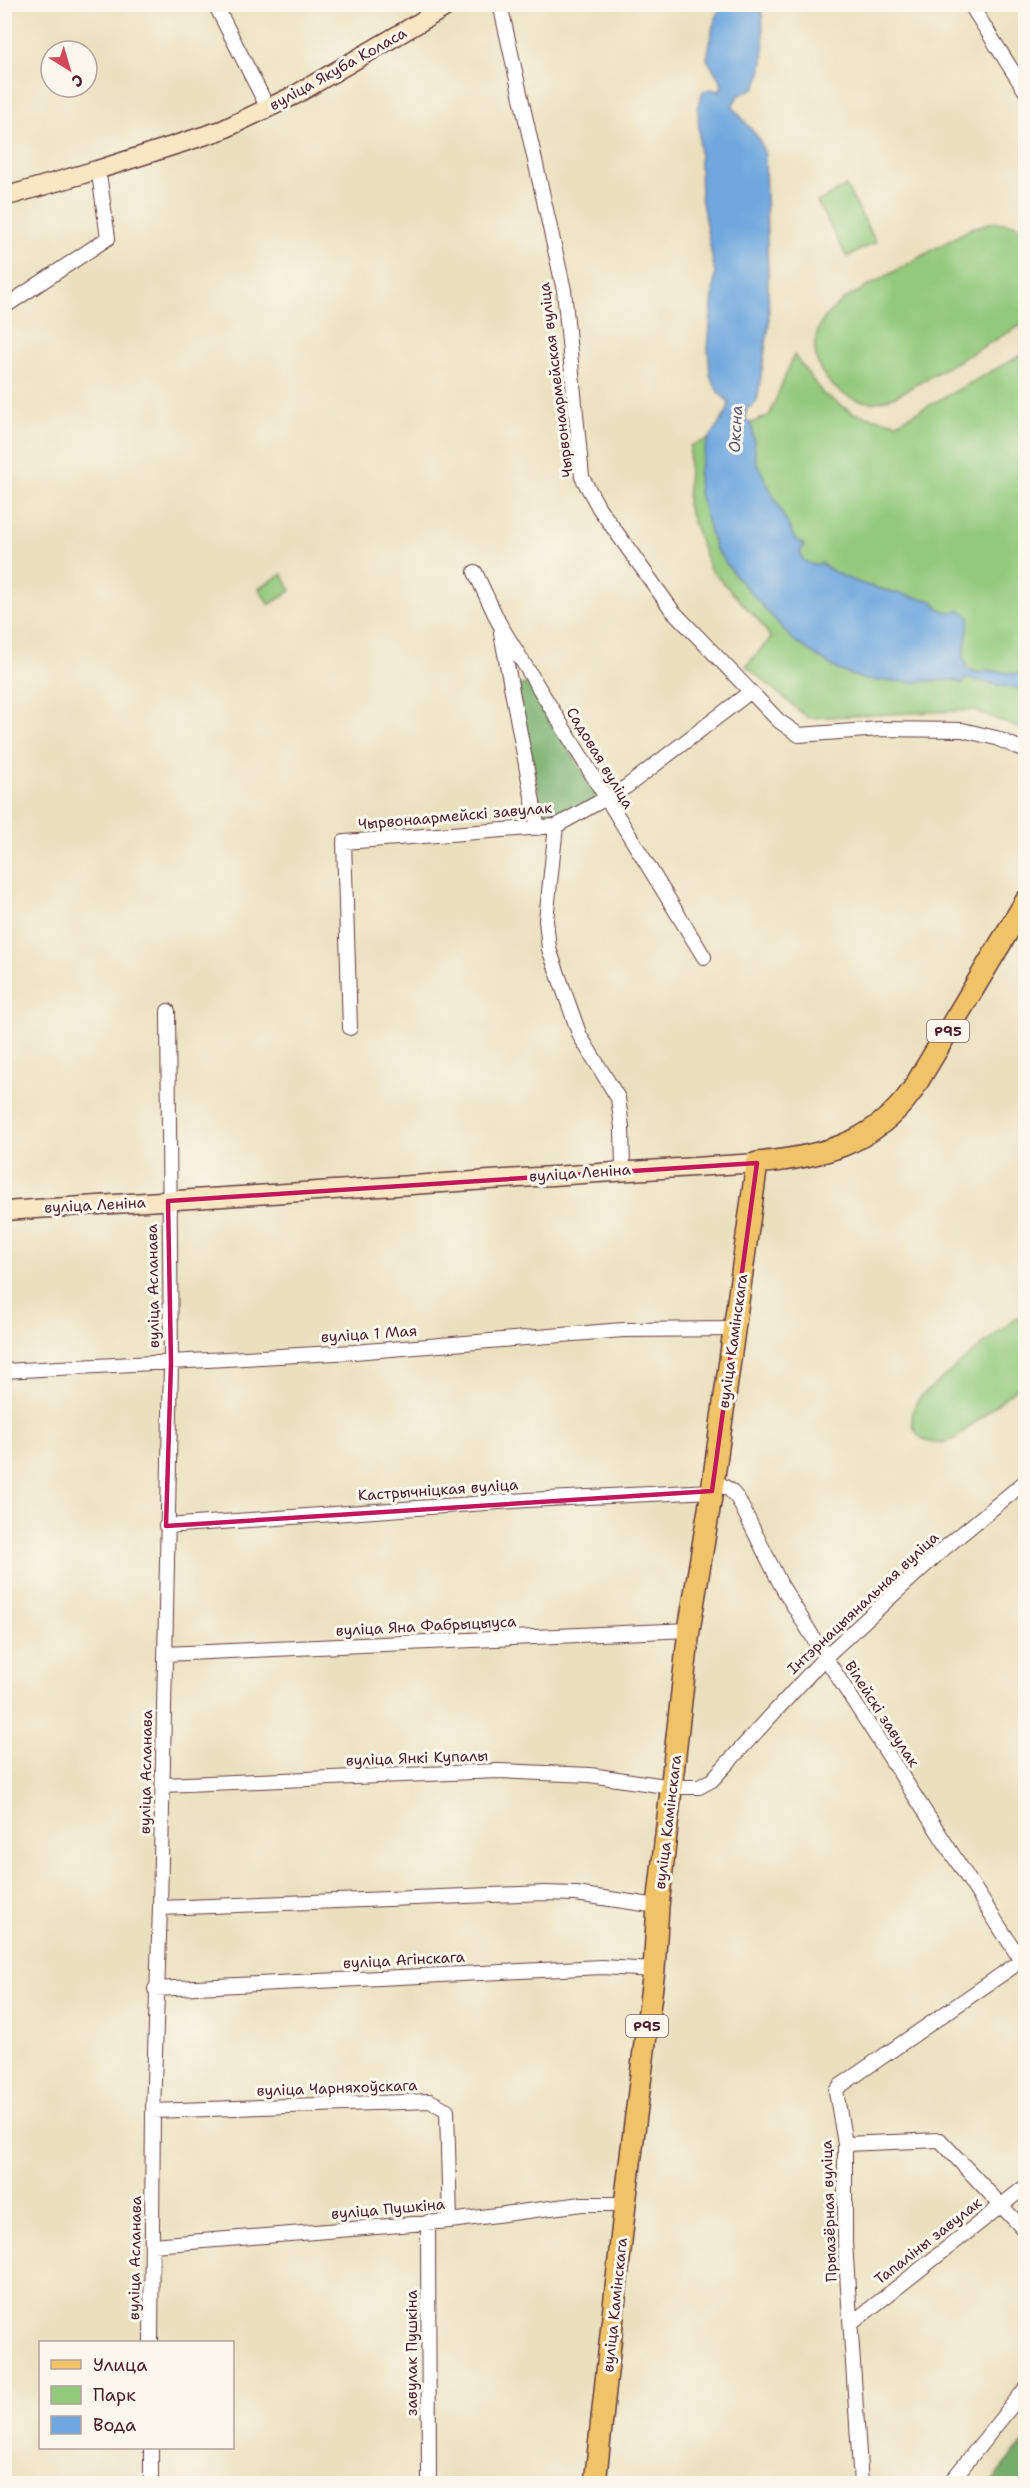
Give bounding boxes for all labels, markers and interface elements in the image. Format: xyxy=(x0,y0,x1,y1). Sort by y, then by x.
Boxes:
street label: вуліца Якуба Коласа xyxy=(266,23,411,115)
north arrow xyxy=(39,39,99,99)
text: С xyxy=(67,69,88,92)
street label: Чырвонаармейская вуліца xyxy=(534,281,578,479)
water label: Оксна xyxy=(724,405,747,453)
street label: Садовая вуліца xyxy=(562,704,639,813)
street label: Чырвонаармейскі завулак xyxy=(357,798,553,834)
road number: Р95 xyxy=(927,1020,969,1042)
street label: вуліца Леніна xyxy=(529,1159,632,1187)
street label: вуліца Леніна xyxy=(44,1192,147,1218)
street label: вуліца Асланава xyxy=(142,1223,164,1348)
street label: вуліца Камінскага xyxy=(714,1272,752,1409)
street label: вуліца 1 Мая xyxy=(320,1321,418,1347)
street label: Кастрычніцкая вуліца xyxy=(357,1474,519,1506)
street label: Інтэрнацыянальная вуліца xyxy=(783,1527,944,1679)
street label: вуліца Яна Фабрыцыуса xyxy=(335,1611,518,1641)
street label: Вілейскі завулак xyxy=(840,1657,924,1771)
street label: вуліца Асланава xyxy=(135,1709,157,1834)
street label: вуліца Янкі Купалы xyxy=(345,1746,489,1770)
street label: вуліца Камінскага xyxy=(650,1753,686,1890)
street label: вуліца Агінскага xyxy=(343,1947,466,1973)
road number: Р95 xyxy=(626,2015,668,2037)
street label: вуліца Чарняхоўскага xyxy=(256,2075,418,2101)
street label: Прыазёрная вуліца xyxy=(817,2139,841,2282)
street label: Тапаліны завулак xyxy=(870,2193,986,2289)
street label: вуліца Пушкіна xyxy=(330,2194,446,2224)
street label: вуліца Асланава xyxy=(124,2195,146,2320)
street label: вуліца Камінскага xyxy=(598,2236,632,2373)
street label: завулак Пушкіна xyxy=(402,2289,422,2416)
legend xyxy=(39,2341,234,2449)
text: Улица xyxy=(93,2353,147,2377)
text: Парк xyxy=(93,2383,136,2407)
text: Вода xyxy=(93,2413,136,2437)

